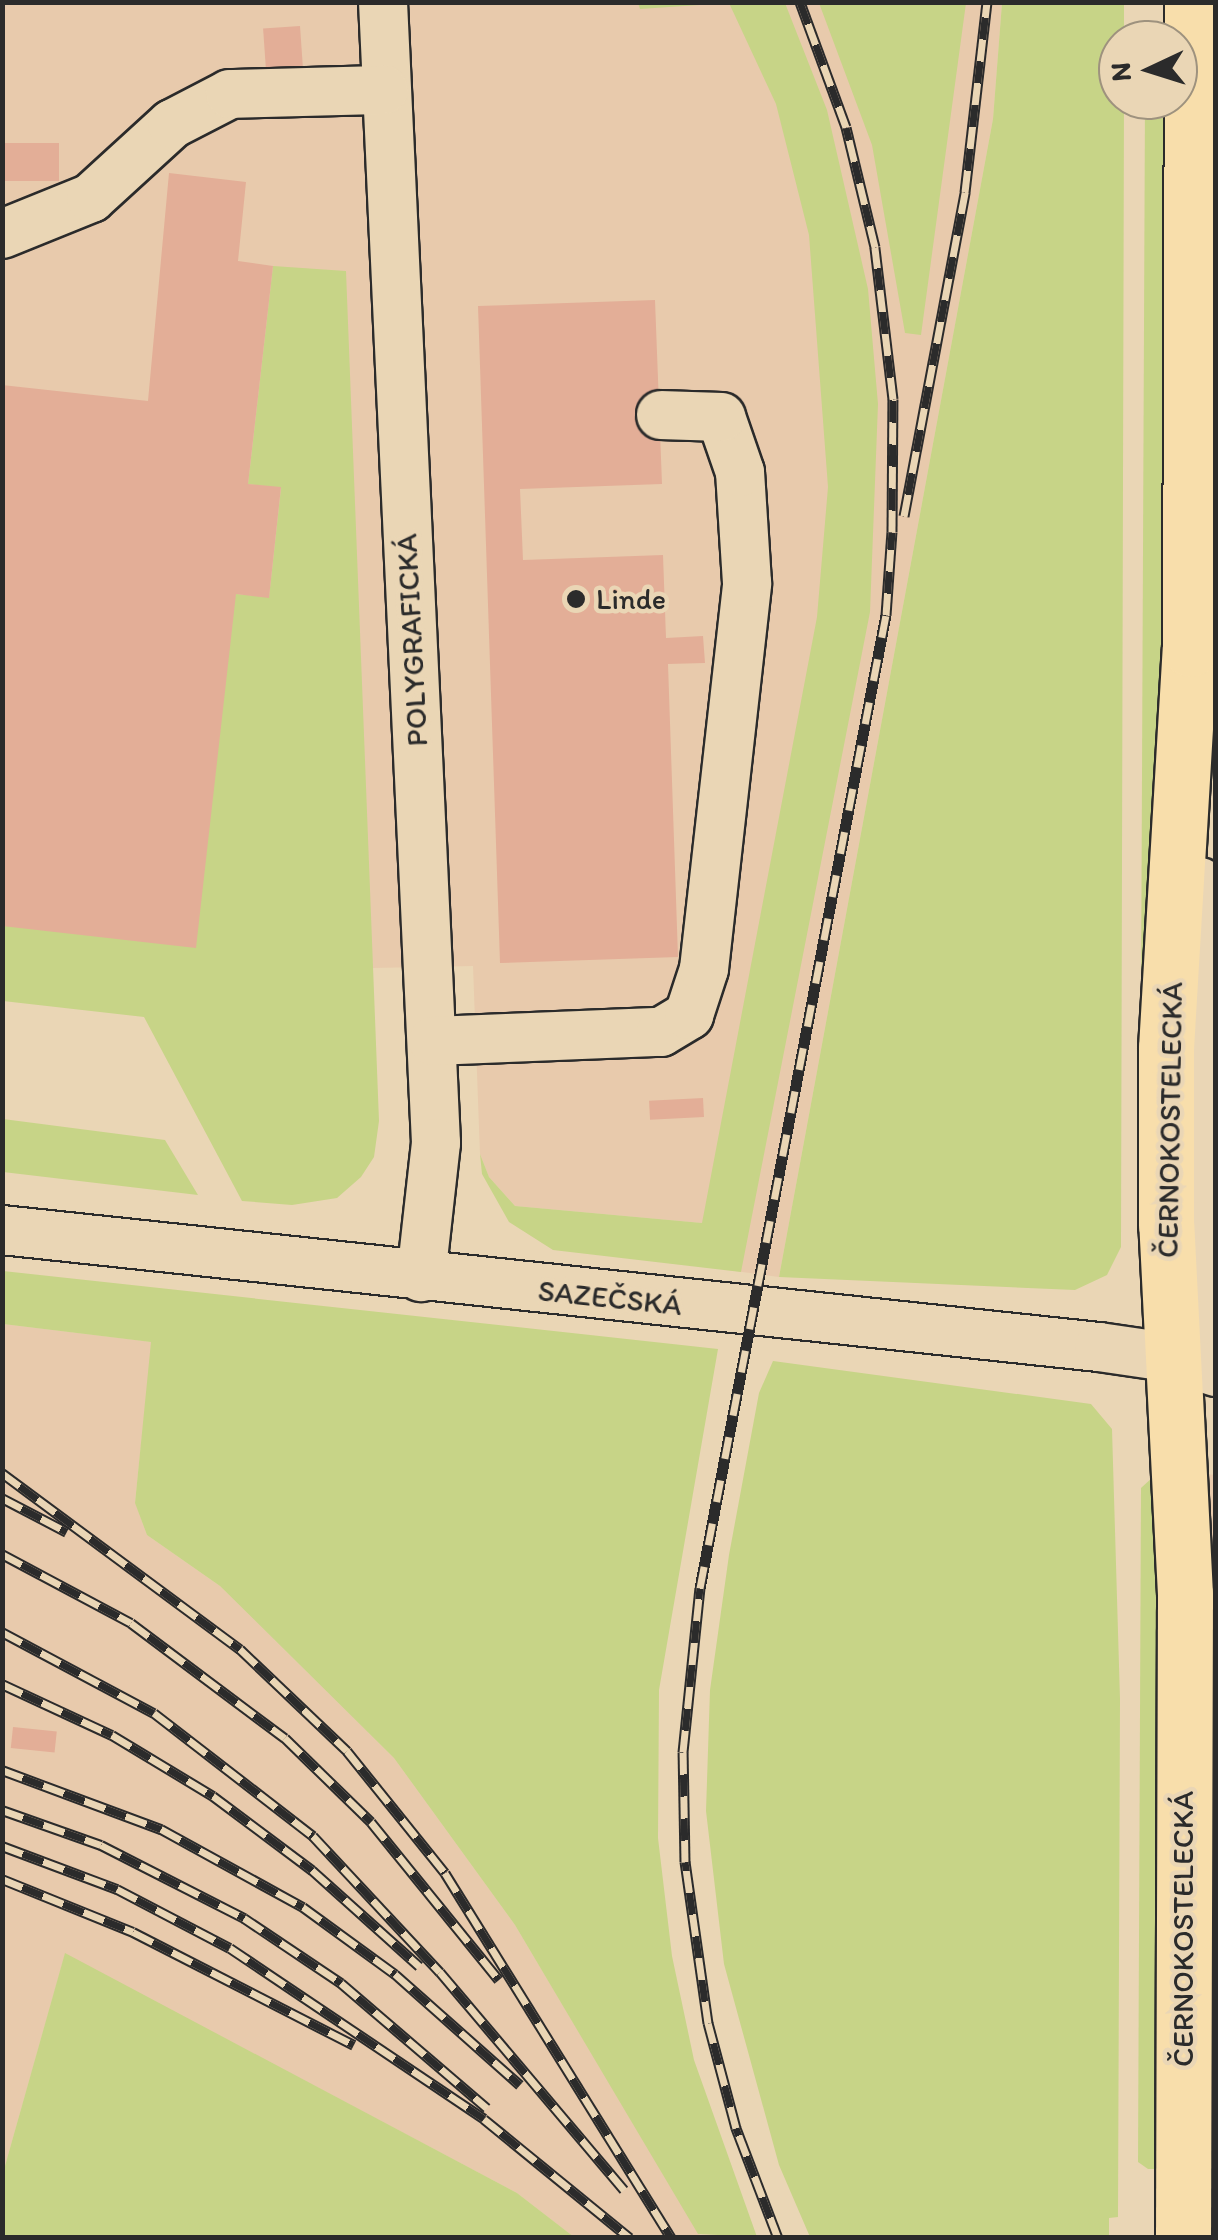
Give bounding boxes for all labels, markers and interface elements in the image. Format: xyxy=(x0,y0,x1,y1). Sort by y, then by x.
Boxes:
north arrow xyxy=(1098,20,1198,120)
text: N xyxy=(1102,61,1138,83)
street label: POLYGRAFICKÁ xyxy=(388,533,436,747)
place label: Linde xyxy=(596,581,666,617)
marker: Linde xyxy=(565,588,587,610)
street label: ČERNOKOSTELECKÁ xyxy=(1150,982,1190,1258)
street label: SAZEČSKÁ xyxy=(536,1273,684,1323)
street label: ČERNOKOSTELECKÁ xyxy=(1165,1791,1201,2067)

